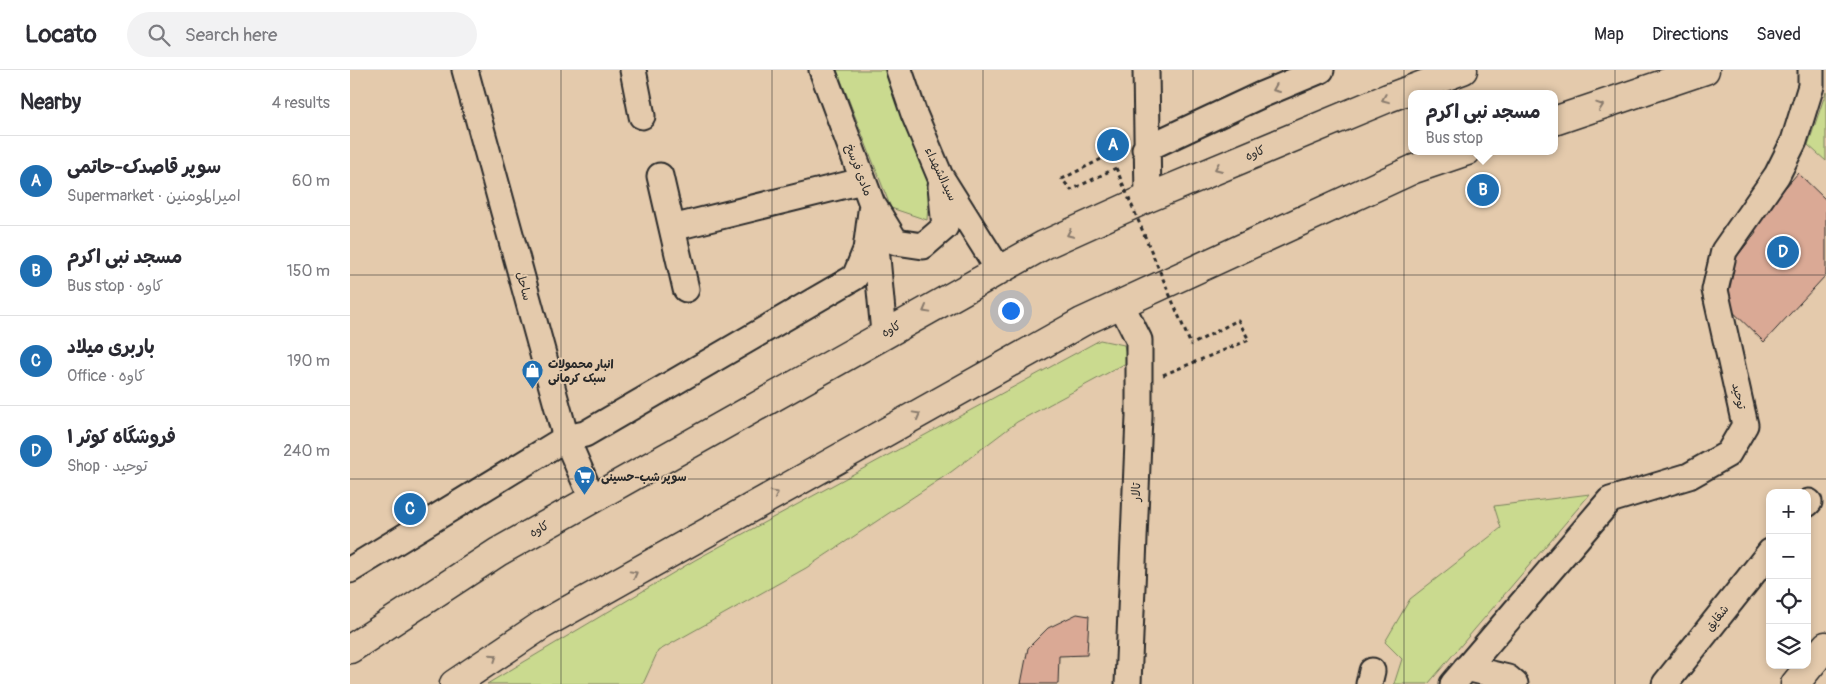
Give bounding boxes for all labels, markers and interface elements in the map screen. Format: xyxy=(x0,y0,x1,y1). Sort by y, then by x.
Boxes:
search box xyxy=(127,12,477,57)
text: Locato xyxy=(25,20,97,49)
icon: search xyxy=(145,21,173,49)
text: Search here xyxy=(185,23,277,47)
text: Map xyxy=(1594,23,1624,46)
text: Directions xyxy=(1652,23,1728,46)
text: Saved xyxy=(1756,23,1801,46)
one-way arrow xyxy=(1272,82,1281,93)
text: Nearby xyxy=(20,89,81,116)
popup xyxy=(1408,90,1558,155)
text: 4 results xyxy=(272,93,330,113)
one-way arrow xyxy=(1381,93,1390,104)
text: مسجد نبی اکرم xyxy=(1425,100,1541,124)
one-way arrow xyxy=(1596,102,1604,112)
pin: A xyxy=(1097,126,1129,164)
text: Bus stop xyxy=(1425,128,1483,148)
street label: مادی فرسخ xyxy=(841,142,875,199)
street label: کاوه xyxy=(1243,143,1267,164)
street label: سیدالشهداء xyxy=(921,145,960,204)
text: سوپر قاصدک-حاتمی xyxy=(67,155,221,179)
one-way arrow xyxy=(1214,162,1223,173)
text: A xyxy=(31,171,41,191)
text: 60 m xyxy=(292,171,330,191)
pin: B xyxy=(1467,171,1499,209)
text: Supermarket · امیرالمومنین xyxy=(67,186,241,206)
one-way arrow xyxy=(1066,227,1075,238)
pin: D xyxy=(1767,233,1799,271)
text: مسجد نبی اکرم xyxy=(67,245,182,269)
text: B xyxy=(31,261,41,281)
text: 150 m xyxy=(286,261,330,281)
street label: ساحل xyxy=(512,270,535,302)
text: Bus stop · کاوه xyxy=(67,276,163,296)
your location xyxy=(998,298,1024,324)
one-way arrow xyxy=(923,304,932,314)
street label: کاوه xyxy=(879,318,904,341)
text: باربری میلاد xyxy=(67,335,155,359)
text: C xyxy=(31,351,41,371)
text: 190 m xyxy=(287,351,330,371)
place label: انبار محمولات سبک کرمانی xyxy=(548,357,614,386)
shop icon: انبار محمولات سبک کرمانی xyxy=(520,359,544,390)
text: Office · کاوه xyxy=(67,366,145,386)
street label: توحید xyxy=(1728,381,1749,411)
one-way arrow xyxy=(912,411,921,421)
text: فروشگاه کوثر ۱ xyxy=(67,425,176,449)
text: D xyxy=(31,441,41,461)
text: 240 m xyxy=(283,441,330,461)
text: Shop · توحید xyxy=(67,456,148,476)
supermarket icon: سوپر شب-حسینی xyxy=(573,465,597,496)
place label: سوپر شب-حسینی xyxy=(601,470,687,485)
street label: تالار xyxy=(1129,482,1144,503)
map controls xyxy=(1766,489,1811,669)
button: + xyxy=(1766,489,1811,534)
pin: C xyxy=(394,490,426,528)
one-way arrow xyxy=(770,490,779,500)
street label: کاوه xyxy=(527,518,552,541)
button: − xyxy=(1766,534,1811,579)
one-way arrow xyxy=(628,570,637,580)
button: locate xyxy=(1766,579,1811,624)
street label: شقایق xyxy=(1702,602,1732,635)
button: layers xyxy=(1766,624,1811,669)
one-way arrow xyxy=(488,654,498,663)

